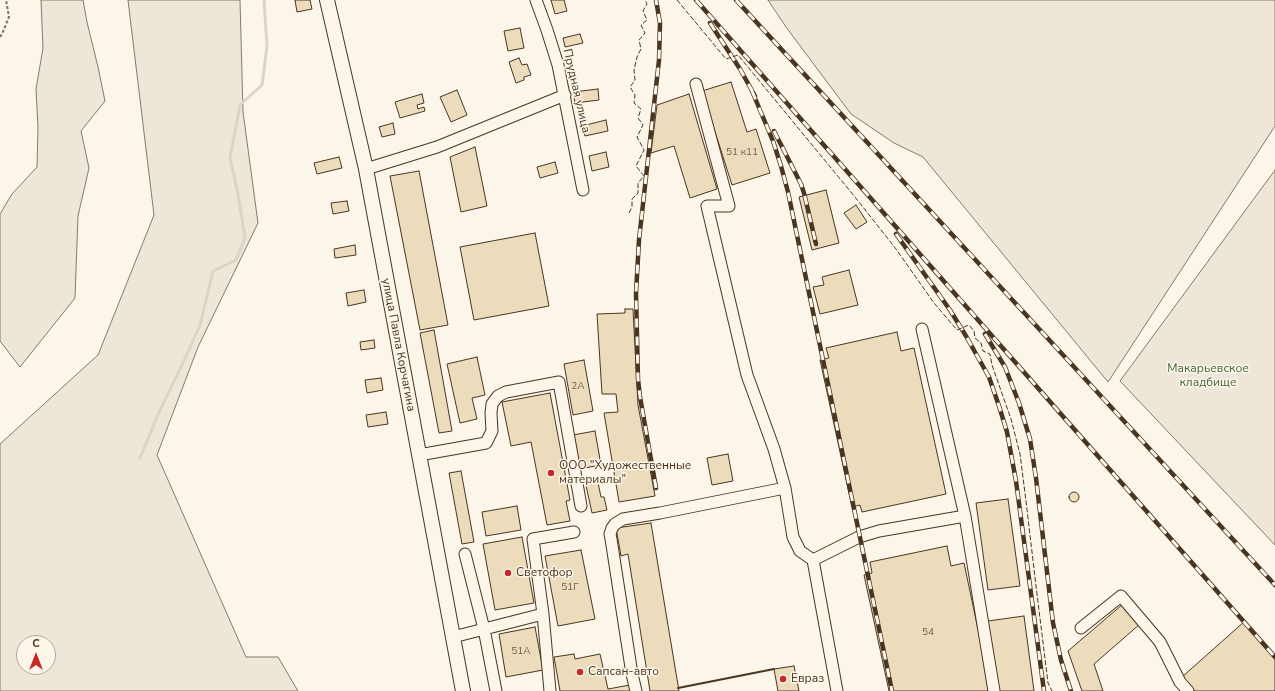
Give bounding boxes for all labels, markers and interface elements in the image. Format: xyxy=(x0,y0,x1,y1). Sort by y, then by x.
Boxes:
street label: Прудная улица xyxy=(559,48,593,134)
house number: 51 к11 xyxy=(726,147,758,159)
street label: улица Павла Корчагина xyxy=(378,277,418,413)
park label: Макарьевское кладбище xyxy=(1167,362,1249,390)
house number: 2А xyxy=(571,381,585,393)
place label: ООО "Художественные материалы" xyxy=(559,459,691,487)
marker: ООО "Художественные материалы" xyxy=(546,468,556,478)
place label: Светофор xyxy=(516,566,573,580)
marker: Светофор xyxy=(503,568,513,578)
house number: 51Г xyxy=(561,582,579,594)
house number: 54 xyxy=(922,627,934,639)
north arrow xyxy=(16,635,56,675)
text: С xyxy=(32,636,40,651)
house number: 51А xyxy=(511,646,531,658)
place label: Сапсан-авто xyxy=(588,665,659,679)
marker: Сапсан-авто xyxy=(575,667,585,677)
place label: Евраз xyxy=(791,672,824,686)
marker: Евраз xyxy=(778,674,788,684)

